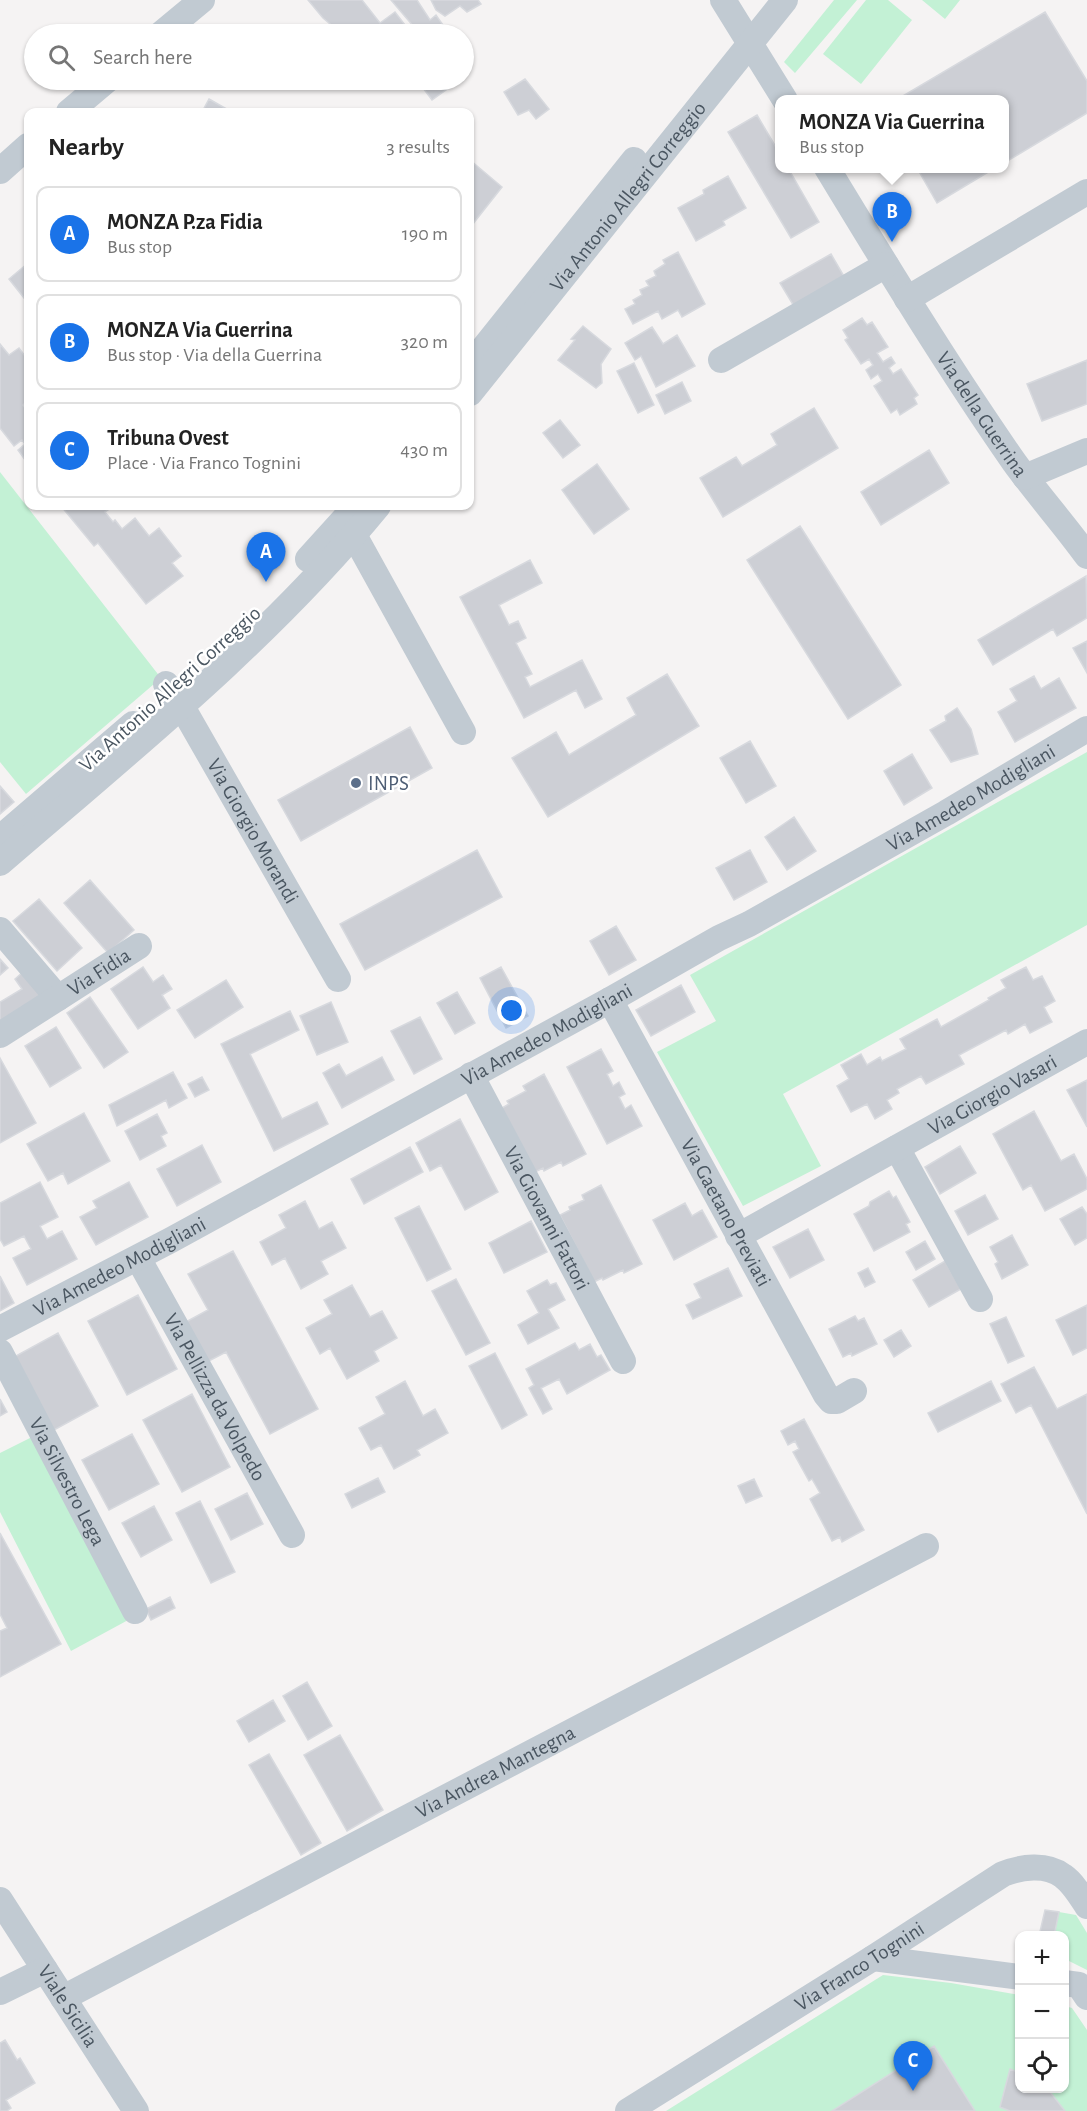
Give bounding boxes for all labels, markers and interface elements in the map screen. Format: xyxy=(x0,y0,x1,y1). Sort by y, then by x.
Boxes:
search box xyxy=(24,24,474,90)
icon: search xyxy=(45,41,78,74)
text: Search here xyxy=(93,46,192,68)
popup xyxy=(775,95,1009,173)
street label: Via Antonio Allegri Correggio xyxy=(546,98,710,295)
text: MONZA Via Guerrina xyxy=(799,111,985,133)
text: Nearby xyxy=(48,134,124,160)
text: 3 results xyxy=(386,137,450,157)
text: Bus stop xyxy=(799,137,864,157)
pin: B xyxy=(872,192,912,242)
text: MONZA P.za Fidia xyxy=(107,211,263,233)
text: A xyxy=(64,224,76,244)
text: 190 m xyxy=(402,224,448,244)
text: Bus stop xyxy=(107,237,172,257)
text: MONZA Via Guerrina xyxy=(107,319,293,341)
text: B xyxy=(64,332,75,352)
text: 320 m xyxy=(401,332,448,352)
text: Bus stop · Via della Guerrina xyxy=(107,345,322,365)
street label: Via della Guerrina xyxy=(933,348,1032,481)
text: Tribuna Ovest xyxy=(107,427,229,449)
text: C xyxy=(64,440,75,460)
text: 430 m xyxy=(400,440,448,460)
text: Place · Via Franco Tognini xyxy=(107,453,301,473)
pin: A xyxy=(246,532,286,582)
street label: Via Antonio Allegri Correggio xyxy=(75,602,265,776)
street label: Via Amedeo Modigliani xyxy=(883,740,1059,855)
street label: Via Giorgio Morandi xyxy=(204,755,303,907)
place label: INPS xyxy=(368,773,409,794)
marker: INPS xyxy=(349,776,363,790)
street label: Via Fidia xyxy=(64,944,134,999)
street label: Via Amedeo Modigliani xyxy=(458,979,636,1090)
your location xyxy=(497,996,526,1025)
street label: Via Giorgio Vasari xyxy=(925,1051,1060,1139)
street label: Via Gaetano Previati xyxy=(677,1135,775,1290)
street label: Via Giovanni Fattori xyxy=(500,1143,594,1293)
street label: Via Amedeo Modigliani xyxy=(30,1213,209,1320)
street label: Via Pellizza da Volpedo xyxy=(160,1310,270,1484)
street label: Via Silvestro Lega xyxy=(26,1414,110,1549)
street label: Via Andrea Mantegna xyxy=(412,1721,579,1822)
street label: Via Franco Tognini xyxy=(791,1917,928,2015)
map controls xyxy=(1015,1931,1069,2093)
button: + xyxy=(1015,1931,1069,1985)
street label: Viale Sicilia xyxy=(34,1961,102,2051)
button: − xyxy=(1015,1985,1069,2039)
button: locate xyxy=(1015,2039,1069,2093)
pin: C xyxy=(894,2042,932,2091)

